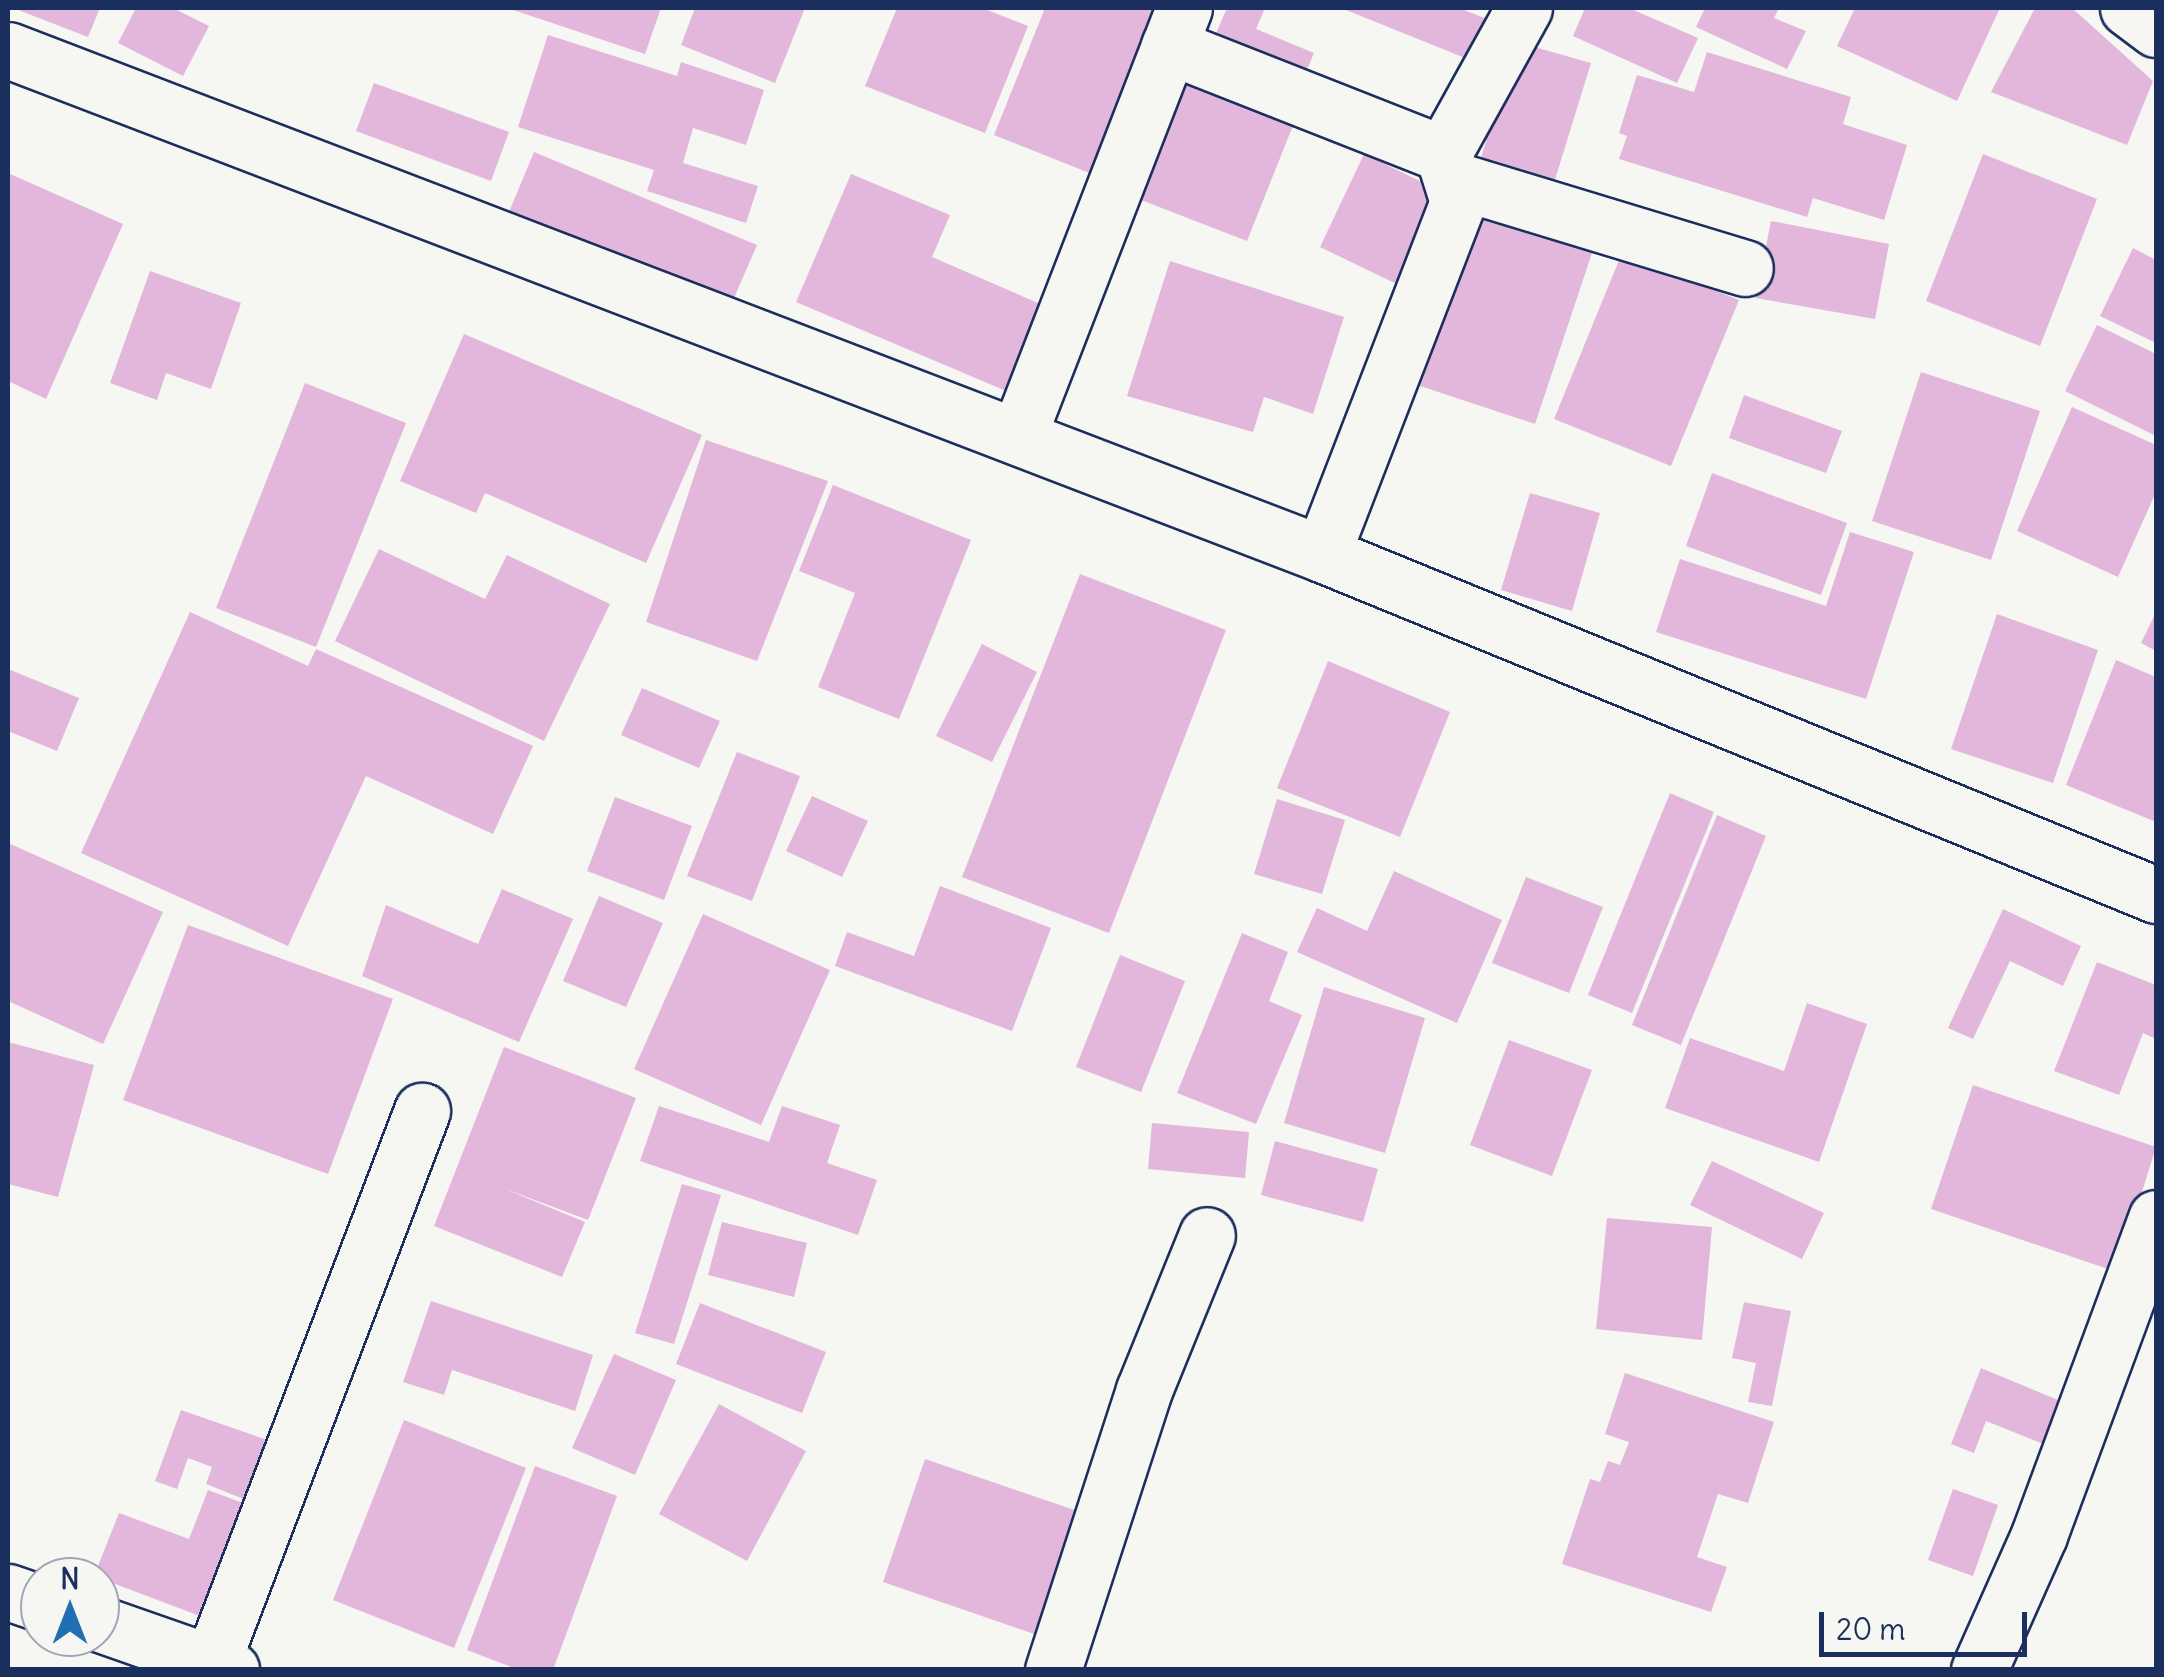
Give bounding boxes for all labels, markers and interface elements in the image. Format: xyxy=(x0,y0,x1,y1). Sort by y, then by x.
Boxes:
north arrow xyxy=(20,1557,120,1657)
text: N xyxy=(60,1561,80,1597)
scale bar xyxy=(1824,1592,2032,1654)
text: 20 m xyxy=(1836,1610,1906,1648)

